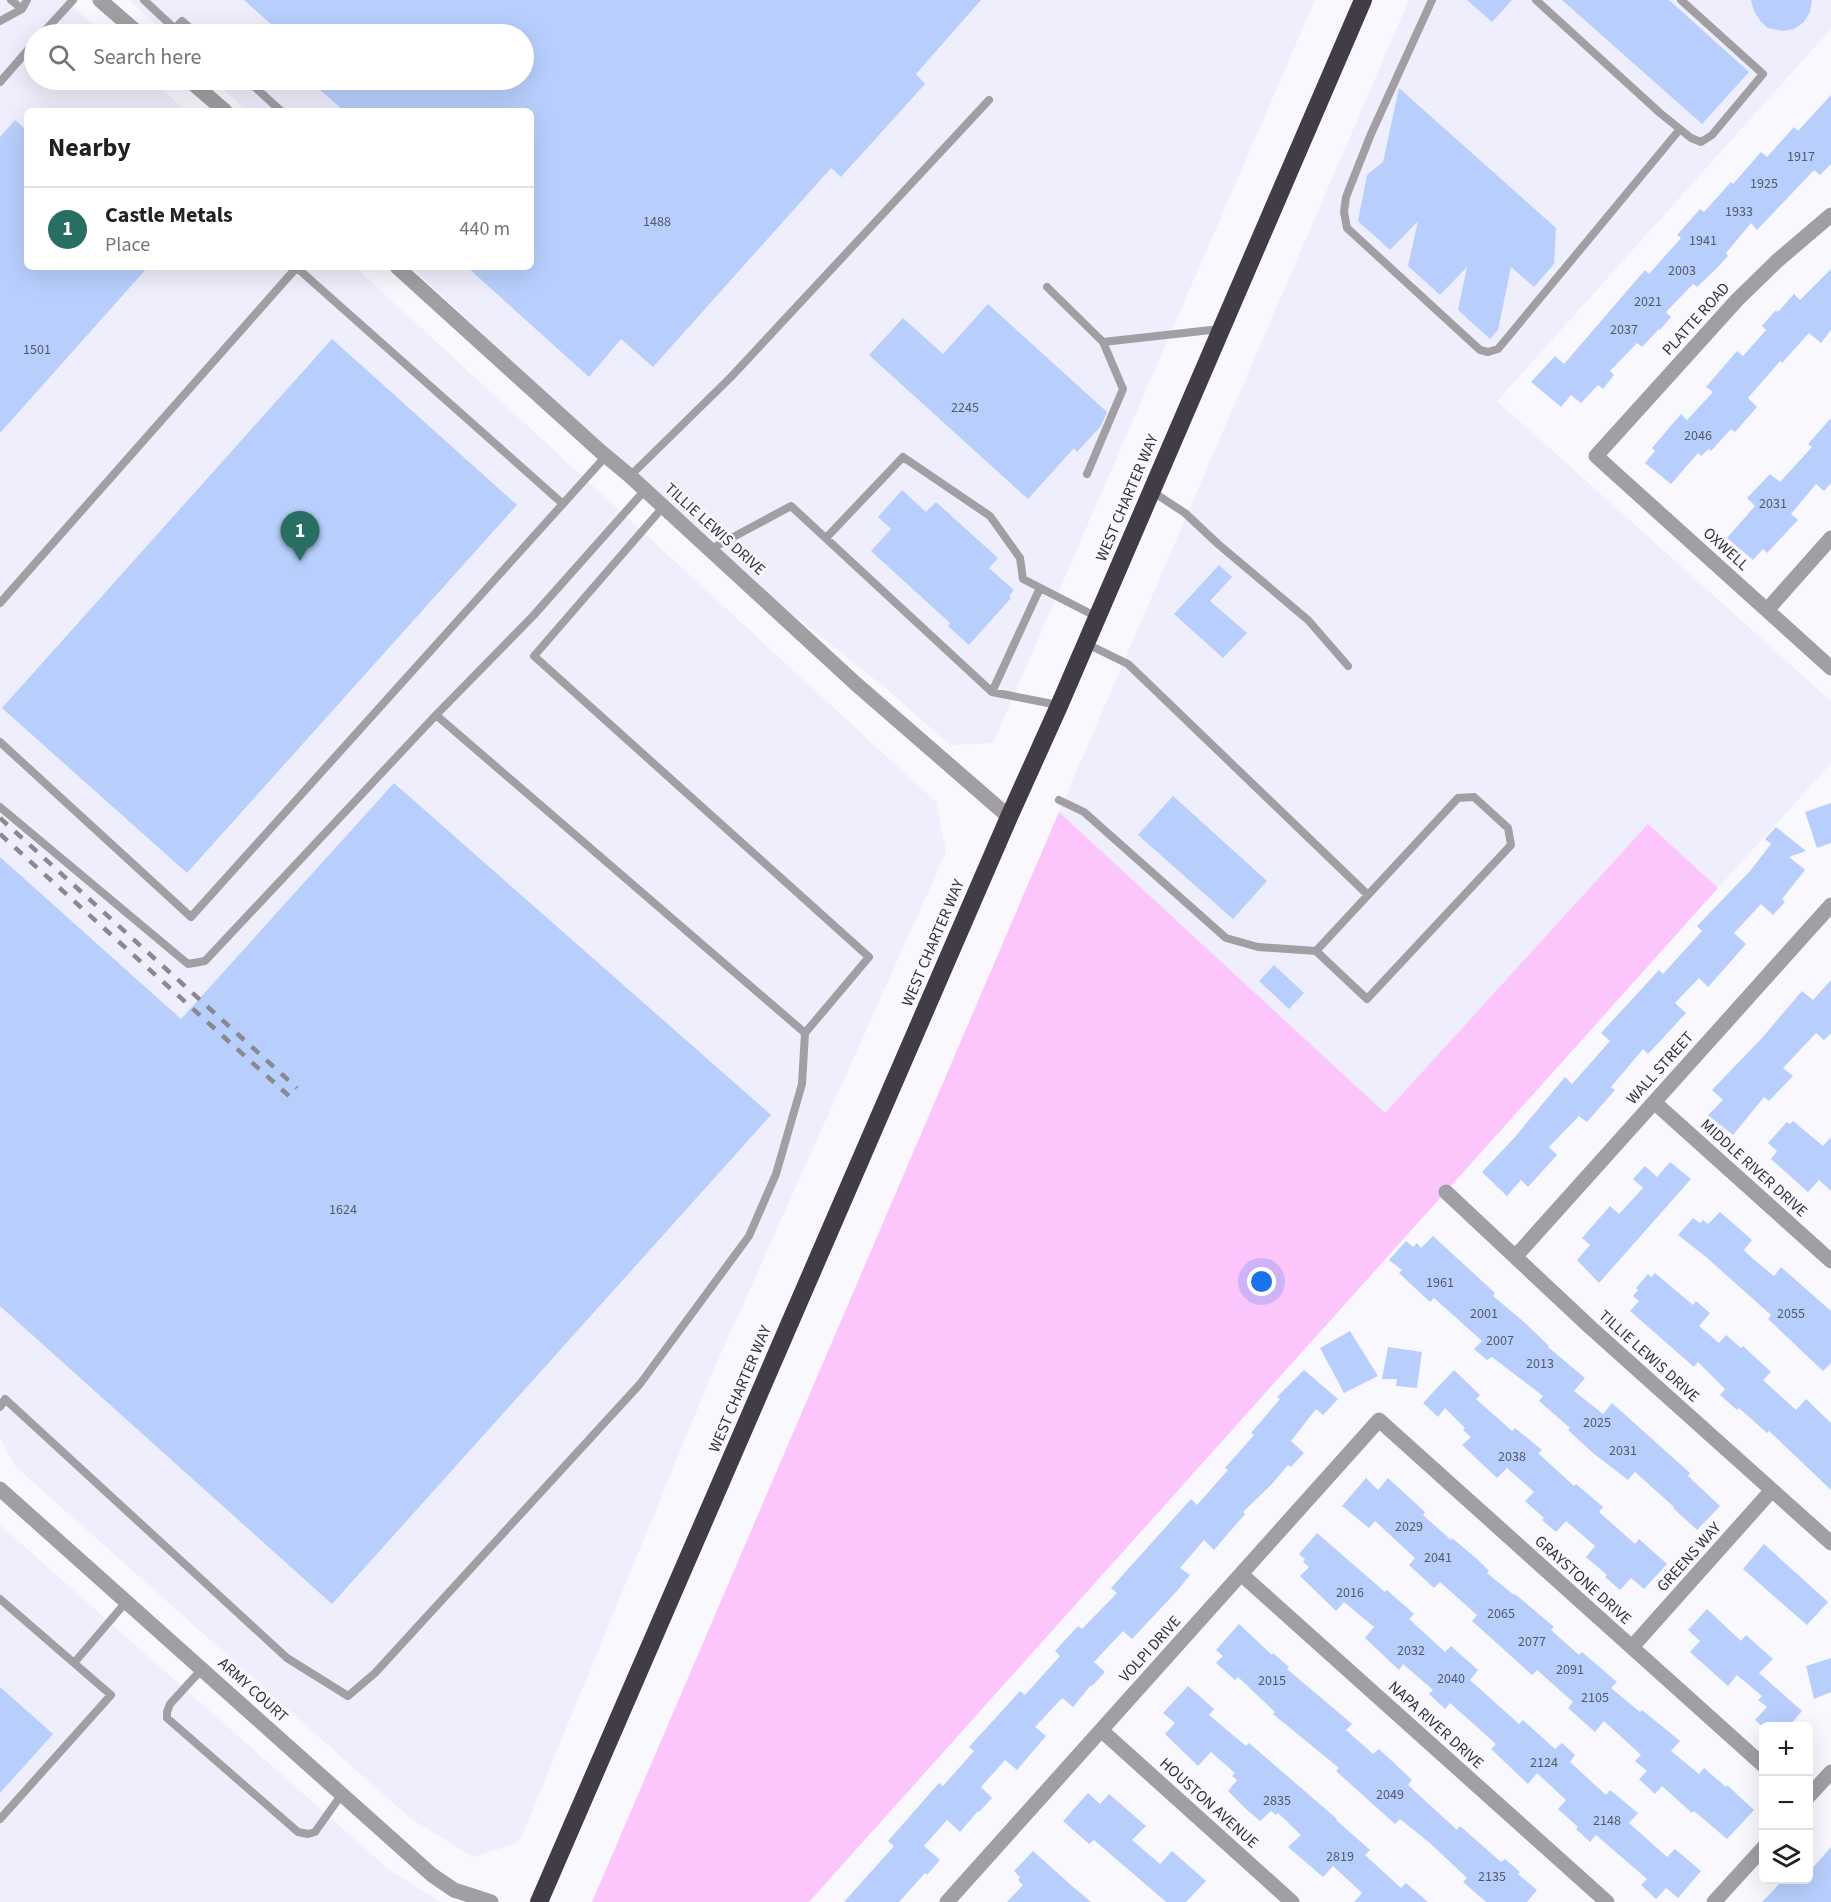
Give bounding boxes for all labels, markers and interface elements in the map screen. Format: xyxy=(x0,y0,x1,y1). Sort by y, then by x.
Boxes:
search box xyxy=(24,24,534,90)
icon: search xyxy=(45,41,78,74)
text: Search here xyxy=(93,41,201,73)
text: Nearby xyxy=(48,129,131,166)
house number: 1917 xyxy=(1787,147,1815,167)
house number: 1925 xyxy=(1750,174,1778,194)
text: Castle Metals xyxy=(105,199,233,231)
house number: 1933 xyxy=(1725,202,1753,222)
house number: 1488 xyxy=(643,212,671,232)
text: 1 xyxy=(62,215,73,243)
text: 440 m xyxy=(460,215,510,243)
text: Place xyxy=(105,231,150,259)
house number: 1941 xyxy=(1689,231,1717,251)
house number: 2003 xyxy=(1668,261,1696,281)
street label: PLATTE ROAD xyxy=(1657,278,1735,360)
house number: 2021 xyxy=(1634,292,1662,312)
house number: 2037 xyxy=(1610,320,1638,340)
house number: 1501 xyxy=(23,340,51,360)
house number: 2245 xyxy=(951,398,979,418)
house number: 2046 xyxy=(1684,426,1712,446)
street label: WEST CHARTER WAY xyxy=(1090,431,1164,565)
street label: TILLIE LEWIS DRIVE xyxy=(660,478,770,580)
house number: 2031 xyxy=(1759,494,1787,514)
pin: 1 xyxy=(280,512,320,561)
street label: OXWELL xyxy=(1698,522,1754,576)
street label: WEST CHARTER WAY xyxy=(896,876,970,1010)
street label: WALL STREET xyxy=(1621,1026,1699,1109)
street label: MIDDLE RIVER DRIVE xyxy=(1696,1114,1812,1222)
house number: 1624 xyxy=(329,1200,357,1220)
your location xyxy=(1247,1267,1276,1296)
house number: 1961 xyxy=(1426,1273,1454,1293)
house number: 2001 xyxy=(1470,1304,1498,1324)
house number: 2055 xyxy=(1777,1304,1805,1324)
street label: TILLIE LEWIS DRIVE xyxy=(1594,1305,1704,1407)
street label: WEST CHARTER WAY xyxy=(703,1322,777,1456)
house number: 2007 xyxy=(1486,1331,1514,1351)
house number: 2013 xyxy=(1526,1354,1554,1374)
house number: 2025 xyxy=(1583,1413,1611,1433)
house number: 2031 xyxy=(1609,1441,1637,1461)
house number: 2038 xyxy=(1498,1447,1526,1467)
house number: 2029 xyxy=(1395,1517,1423,1537)
street label: GREENS WAY xyxy=(1652,1517,1726,1597)
street label: GRAYSTONE DRIVE xyxy=(1530,1530,1636,1630)
house number: 2041 xyxy=(1424,1548,1452,1568)
house number: 2016 xyxy=(1336,1583,1364,1603)
house number: 2065 xyxy=(1487,1604,1515,1624)
street label: VOLPI DRIVE xyxy=(1114,1611,1186,1687)
house number: 2077 xyxy=(1518,1632,1546,1652)
house number: 2032 xyxy=(1397,1641,1425,1661)
street label: ARMY COURT xyxy=(213,1653,293,1728)
house number: 2091 xyxy=(1556,1660,1584,1680)
house number: 2040 xyxy=(1437,1669,1465,1689)
house number: 2015 xyxy=(1258,1671,1286,1691)
street label: NAPA RIVER DRIVE xyxy=(1384,1676,1488,1774)
house number: 2105 xyxy=(1581,1688,1609,1708)
map controls xyxy=(1759,1722,1813,1884)
button: + xyxy=(1759,1722,1813,1776)
street label: HOUSTON AVENUE xyxy=(1155,1753,1263,1853)
house number: 2124 xyxy=(1530,1753,1558,1773)
button: − xyxy=(1759,1776,1813,1830)
house number: 2049 xyxy=(1376,1785,1404,1805)
house number: 2835 xyxy=(1263,1791,1291,1811)
house number: 2148 xyxy=(1593,1811,1621,1831)
button: layers xyxy=(1759,1830,1813,1884)
house number: 2819 xyxy=(1326,1847,1354,1867)
house number: 2135 xyxy=(1478,1867,1506,1887)

